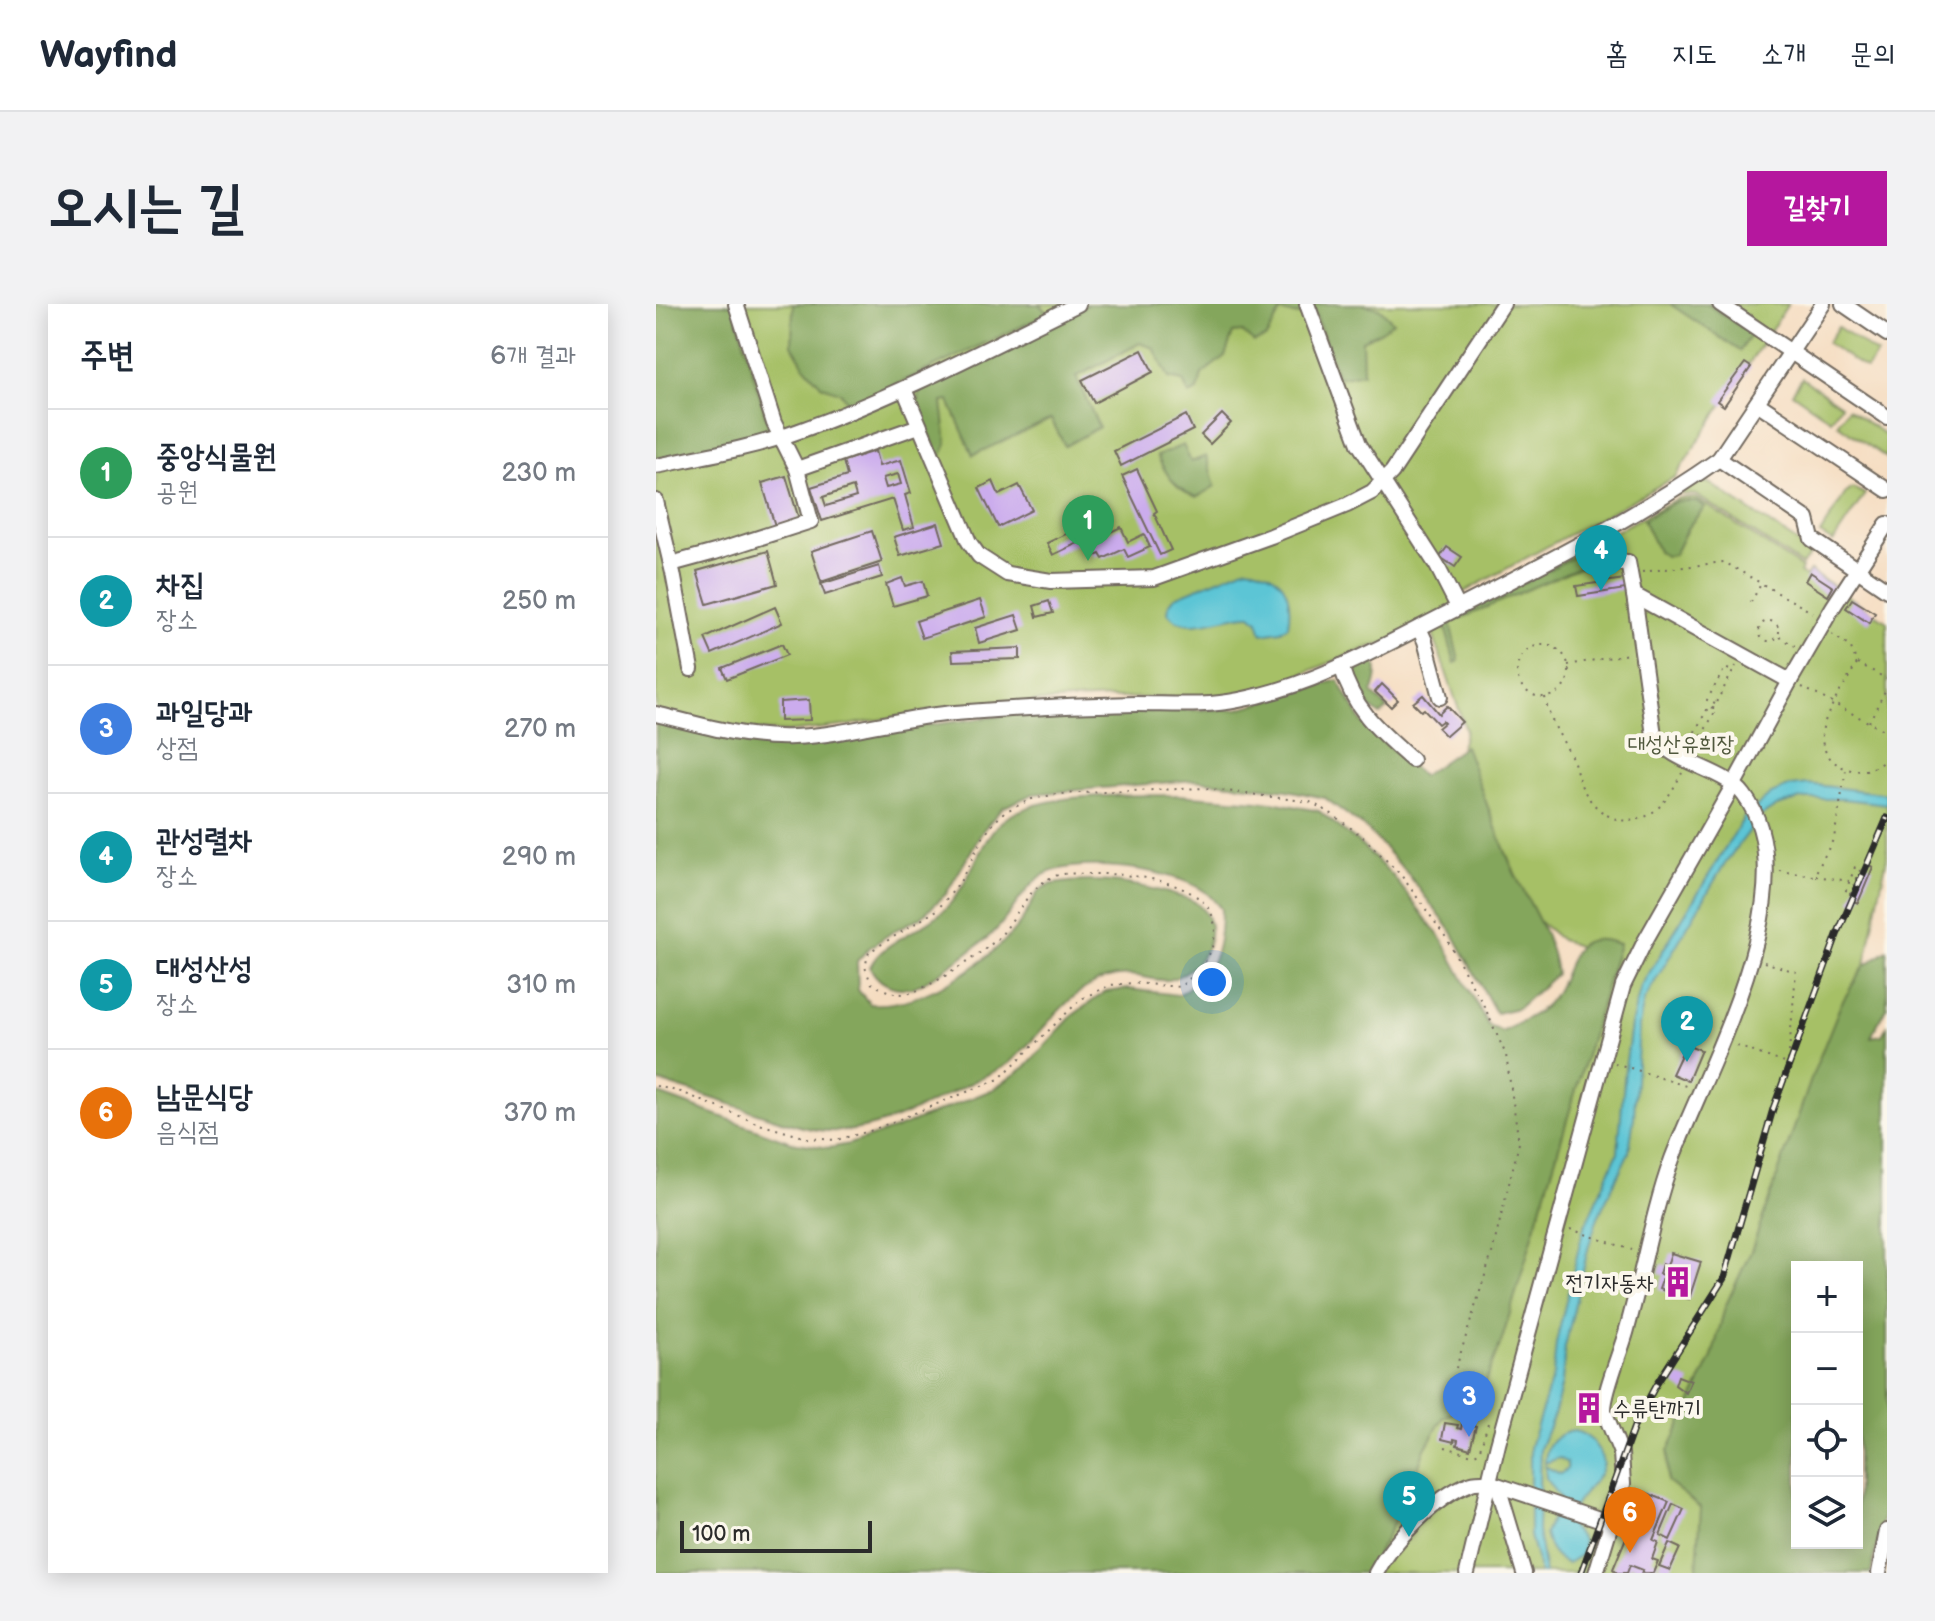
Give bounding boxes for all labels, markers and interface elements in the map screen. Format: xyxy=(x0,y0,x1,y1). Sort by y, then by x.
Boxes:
text: Wayfind xyxy=(40,33,178,78)
text: 홈 xyxy=(1605,38,1628,71)
text: 지도 xyxy=(1672,38,1717,71)
text: 소개 xyxy=(1761,38,1806,71)
text: 문의 xyxy=(1850,38,1895,71)
button: 길찾기 xyxy=(1747,171,1887,246)
text: 오시는 길 xyxy=(48,175,243,242)
text: 주변 xyxy=(80,335,135,376)
text: 6개 결과 xyxy=(490,341,576,372)
text: 중앙식물원 xyxy=(156,439,277,475)
text: 1 xyxy=(101,458,111,489)
text: 230 m xyxy=(501,458,576,489)
text: 공원 xyxy=(156,477,198,508)
pin: 1 xyxy=(1062,495,1114,561)
pin: 4 xyxy=(1575,525,1627,591)
text: 차집 xyxy=(156,567,204,603)
text: 2 xyxy=(98,586,114,617)
text: 250 m xyxy=(502,586,576,617)
text: 장소 xyxy=(156,605,198,636)
text: 과일당과 xyxy=(156,695,253,731)
text: 3 xyxy=(98,714,114,745)
text: 270 m xyxy=(504,714,576,745)
park label: 대성산유희장 xyxy=(1628,731,1734,758)
text: 상점 xyxy=(156,733,198,764)
text: 관성렬차 xyxy=(156,823,253,859)
text: 4 xyxy=(98,842,114,873)
text: 290 m xyxy=(502,842,576,873)
text: 장소 xyxy=(156,861,198,892)
text: 대성산성 xyxy=(156,951,253,987)
your location xyxy=(1192,962,1232,1002)
text: 5 xyxy=(98,970,114,1001)
text: 310 m xyxy=(506,970,576,1001)
text: 장소 xyxy=(156,989,198,1020)
pin: 2 xyxy=(1661,996,1713,1062)
text: 남문식당 xyxy=(156,1079,253,1115)
text: 6 xyxy=(98,1098,114,1129)
text: 370 m xyxy=(503,1098,576,1129)
text: 음식점 xyxy=(156,1117,219,1148)
map controls xyxy=(1791,1261,1863,1549)
button: + xyxy=(1791,1261,1863,1333)
building icon: 전기자동차 xyxy=(1661,1265,1695,1299)
place label: 전기자동차 xyxy=(1565,1270,1654,1297)
button: − xyxy=(1791,1333,1863,1405)
pin: 3 xyxy=(1443,1371,1495,1437)
building icon: 수류탄까기 xyxy=(1572,1391,1606,1425)
place label: 수류탄까기 xyxy=(1613,1396,1702,1423)
button: locate xyxy=(1791,1405,1863,1477)
pin: 5 xyxy=(1383,1471,1435,1537)
button: layers xyxy=(1791,1477,1863,1549)
pin: 6 xyxy=(1604,1487,1656,1553)
scale bar xyxy=(680,1517,872,1553)
text: 100 m xyxy=(692,1521,751,1548)

